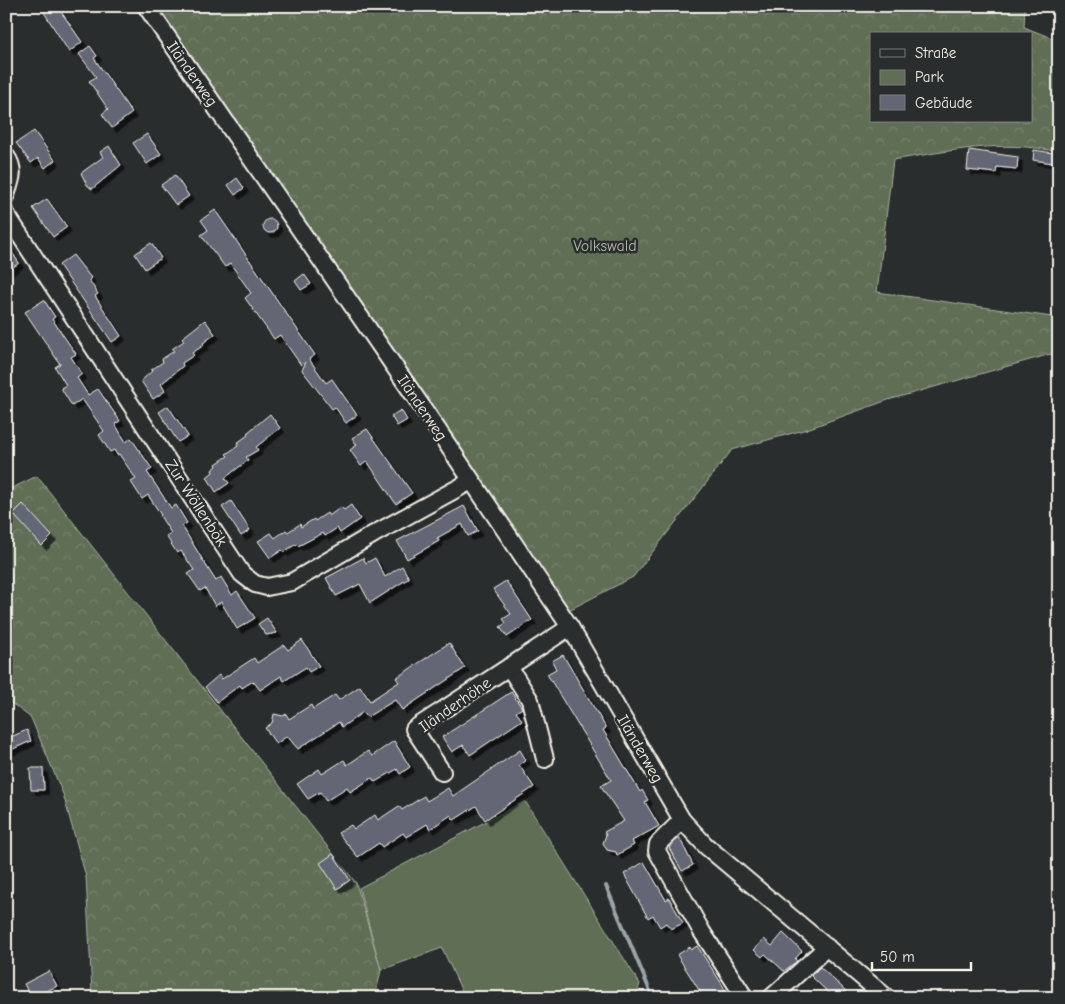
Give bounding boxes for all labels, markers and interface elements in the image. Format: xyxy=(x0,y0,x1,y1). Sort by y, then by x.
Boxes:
legend xyxy=(870,32,1032,122)
street label: Iländerweg xyxy=(163,38,221,110)
text: Straße xyxy=(915,44,957,62)
text: Park xyxy=(915,68,944,86)
text: Gebäude xyxy=(915,94,973,112)
park label: Volkswald xyxy=(573,237,637,255)
street label: Iländerweg xyxy=(393,372,451,444)
street label: Zur Wöllenbök xyxy=(161,456,231,550)
street label: Iländerhöhe xyxy=(416,674,494,736)
street label: Iländerweg xyxy=(613,712,667,786)
scale bar xyxy=(872,939,971,971)
text: 50 m xyxy=(880,948,915,966)

